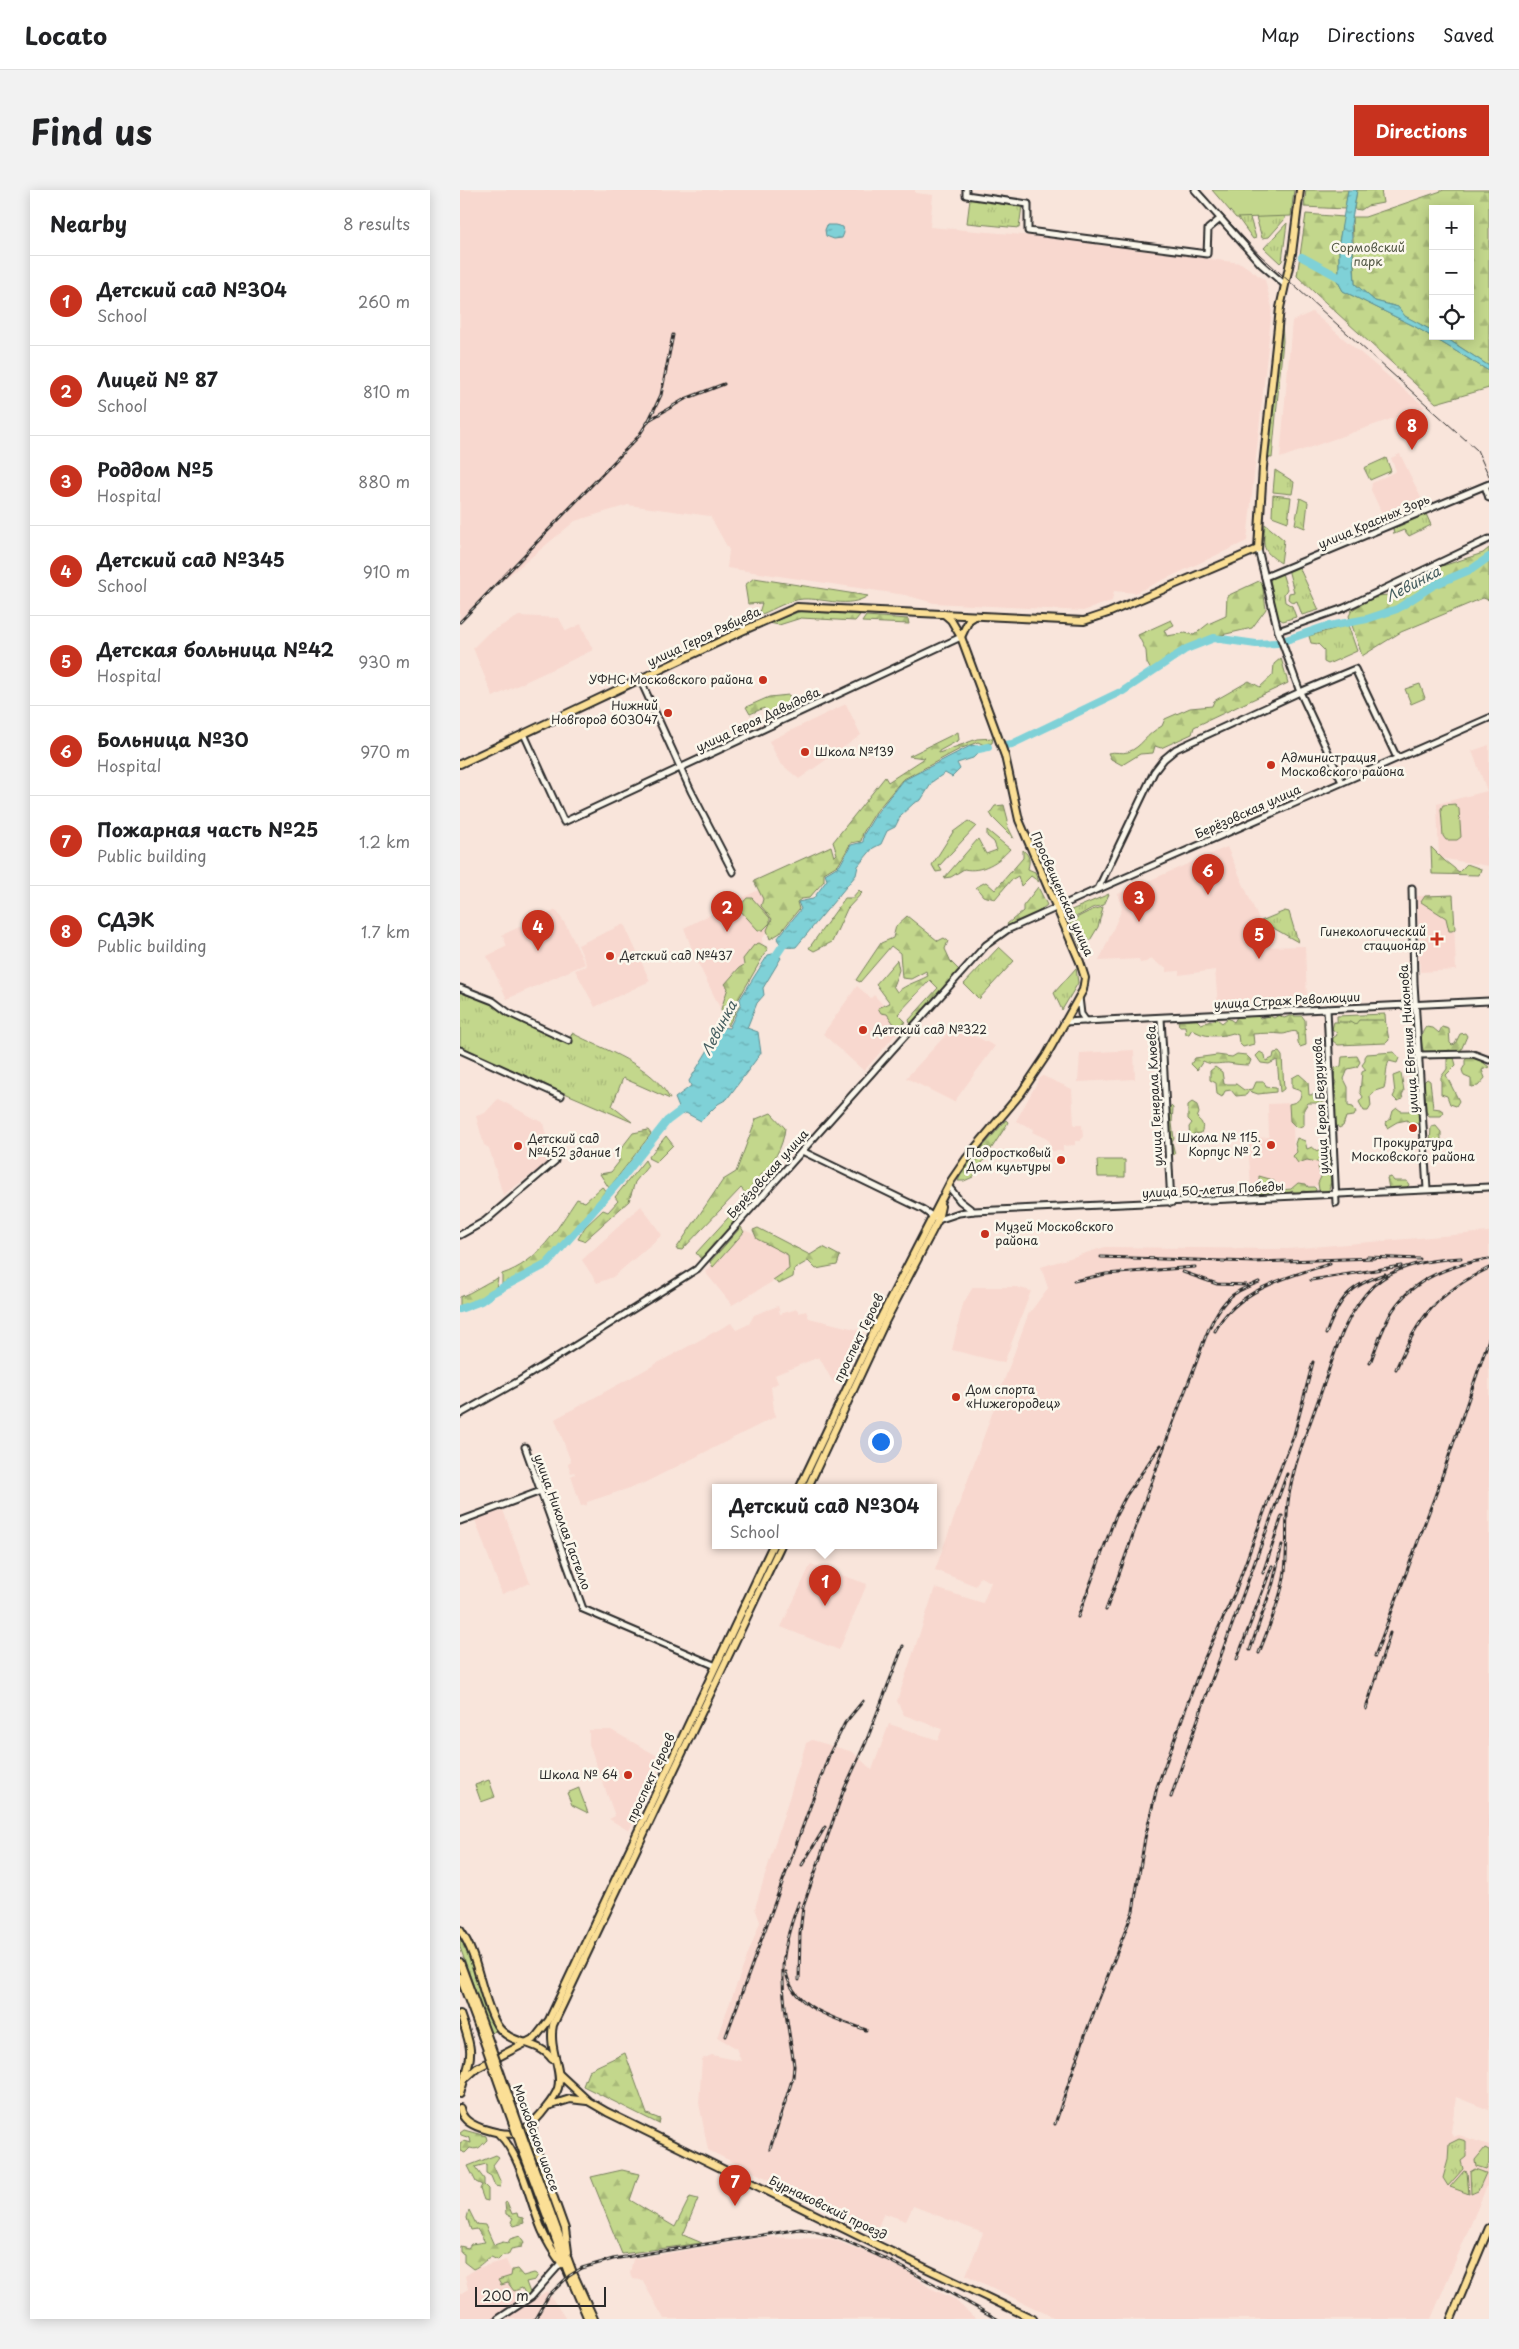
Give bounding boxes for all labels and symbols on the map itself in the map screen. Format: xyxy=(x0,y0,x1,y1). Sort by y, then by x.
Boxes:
park label: Сормовский парк xyxy=(1331,238,1405,270)
pin: 8 xyxy=(1396,409,1428,450)
street label: улица Красных Зорь xyxy=(1315,489,1432,553)
water label: Левинка xyxy=(1382,560,1445,607)
street label: улица Героя Рябцева xyxy=(644,602,764,670)
place label: УФНС Московского района xyxy=(589,670,754,688)
marker: УФНС Московского района xyxy=(757,674,769,686)
street label: улица Героя Давыдова xyxy=(693,682,823,756)
place label: Нижний Новгород 603047 xyxy=(551,696,659,728)
marker: Нижний Новгород 603047 xyxy=(662,707,674,719)
place label: Школа №139 xyxy=(815,742,894,760)
marker: Школа №139 xyxy=(799,746,811,758)
place label: Администрация Московского района xyxy=(1281,748,1405,780)
marker: Администрация Московского района xyxy=(1265,759,1277,771)
street label: Берёзовская улица xyxy=(1192,779,1304,843)
street label: Просвещенская улица xyxy=(1027,828,1099,959)
pin: 6 xyxy=(1192,854,1224,895)
pin: 3 xyxy=(1123,881,1155,922)
pin: 2 xyxy=(711,891,743,932)
pin: 4 xyxy=(522,910,554,951)
pin: 5 xyxy=(1243,918,1275,959)
place label: Гинекологический стационар xyxy=(1320,922,1426,954)
marker: Гинекологический стационар xyxy=(1430,932,1444,946)
place label: Детский сад №437 xyxy=(619,946,733,964)
marker: Детский сад №437 xyxy=(604,950,616,962)
street label: улица Евгения Никонова xyxy=(1394,964,1422,1114)
street label: улица Страж Революции xyxy=(1213,987,1361,1013)
water label: Левинка xyxy=(695,996,742,1059)
place label: Детский сад №322 xyxy=(872,1020,987,1038)
marker: Детский сад №322 xyxy=(857,1024,869,1036)
street label: улица Генерала Клюева xyxy=(1141,1025,1167,1167)
street label: улица Героя Безрукова xyxy=(1307,1037,1333,1175)
marker: Прокуратура Московского района xyxy=(1407,1122,1419,1134)
street label: Берёзовская улица xyxy=(722,1125,812,1222)
place label: Школа № 115. Корпус № 2 xyxy=(1178,1128,1261,1160)
place label: Детский сад №452 здание 1 xyxy=(527,1129,620,1161)
place label: Прокуратура Московского района xyxy=(1351,1133,1475,1165)
marker: Школа № 115. Корпус № 2 xyxy=(1265,1139,1277,1151)
marker: Детский сад №452 здание 1 xyxy=(512,1140,524,1152)
place label: Подростковый Дом культуры xyxy=(966,1143,1051,1175)
marker: Подростковый Дом культуры xyxy=(1055,1154,1067,1166)
street label: улица 50-летия Победы xyxy=(1142,1176,1284,1202)
place label: Музей Московского района xyxy=(995,1217,1114,1249)
marker: Музей Московского района xyxy=(979,1228,991,1240)
street label: проспект Героев xyxy=(829,1290,887,1385)
place label: Дом спорта «Нижегородец» xyxy=(965,1380,1060,1412)
marker: Дом спорта «Нижегородец» xyxy=(950,1391,962,1403)
your location xyxy=(868,1429,894,1455)
street label: улица Николая Гастелло xyxy=(530,1451,596,1592)
pin: 1 xyxy=(809,1565,841,1606)
street label: проспект Героев xyxy=(621,1730,679,1825)
place label: Школа № 64 xyxy=(539,1765,618,1783)
marker: Школа № 64 xyxy=(622,1769,634,1781)
street label: Московское шоссе xyxy=(509,2082,565,2194)
pin: 7 xyxy=(719,2165,751,2206)
street label: Бурнаковский проезд xyxy=(766,2171,890,2244)
scale bar xyxy=(475,2284,606,2307)

